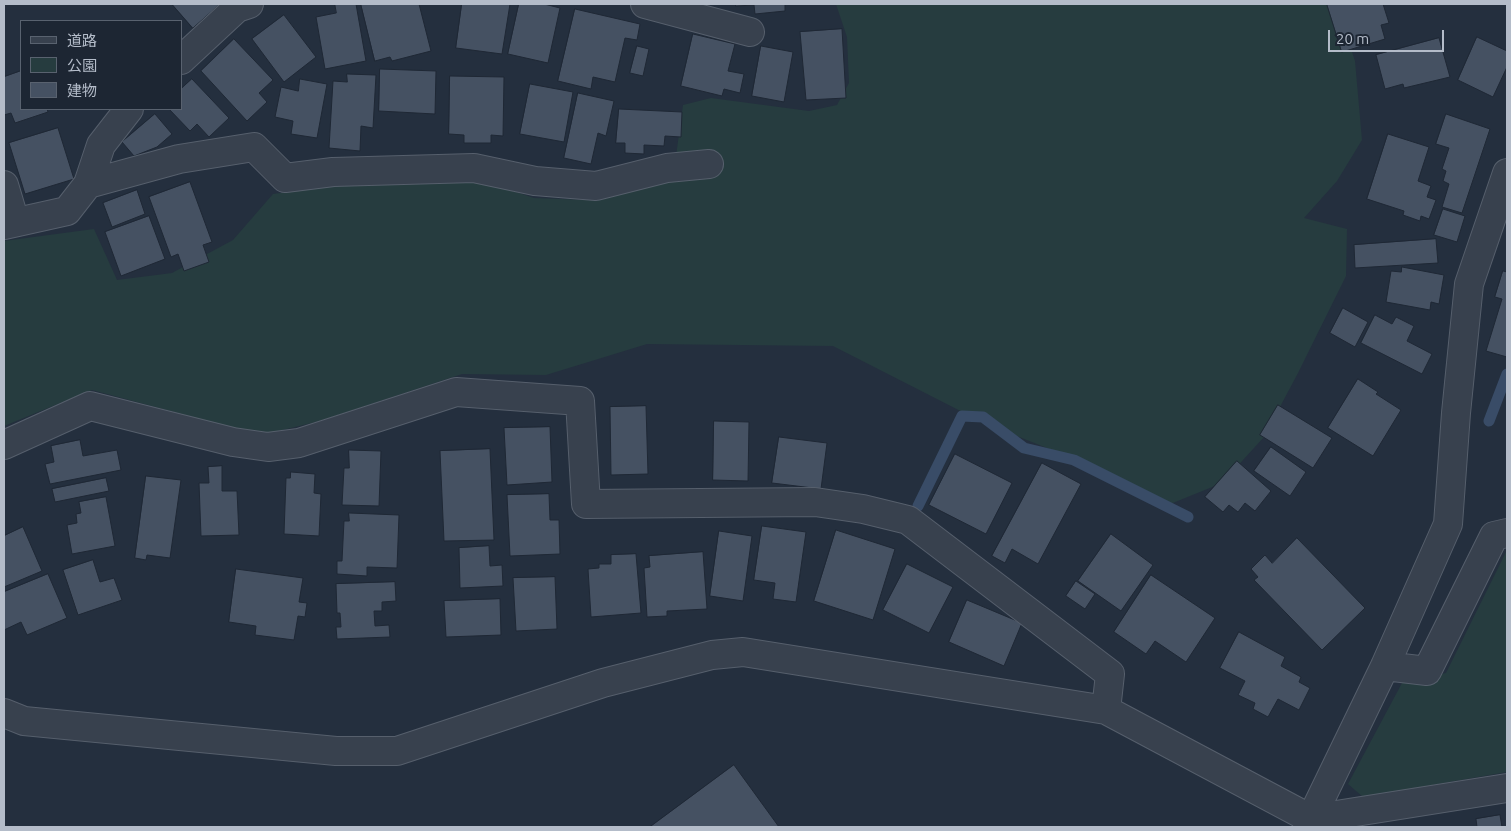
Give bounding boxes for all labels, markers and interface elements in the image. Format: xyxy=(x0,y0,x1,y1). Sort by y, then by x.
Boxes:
legend xyxy=(20,20,182,110)
scale bar xyxy=(1331,20,1447,52)
text: 20 m xyxy=(1336,30,1369,47)
text: 道路 xyxy=(67,32,97,49)
text: 公園 xyxy=(67,57,97,74)
text: 建物 xyxy=(67,82,97,99)

